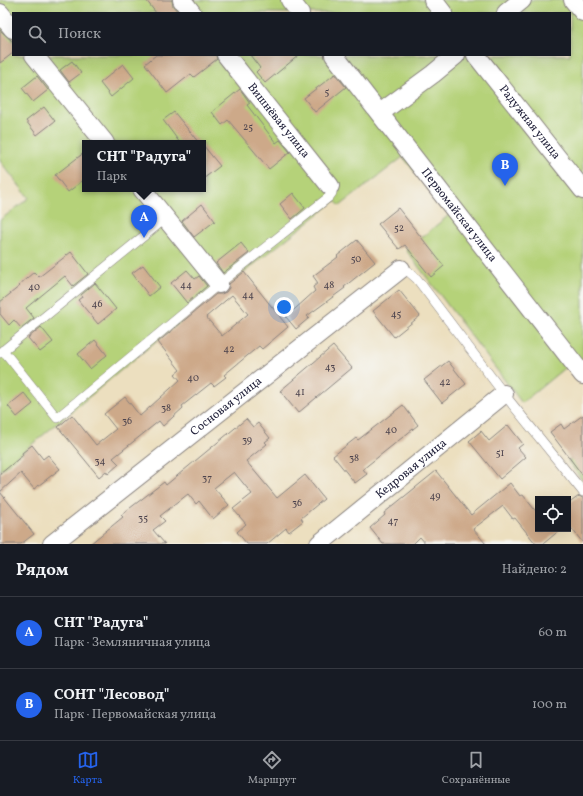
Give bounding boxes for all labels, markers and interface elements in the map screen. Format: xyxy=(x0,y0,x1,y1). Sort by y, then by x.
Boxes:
search box xyxy=(12,12,571,56)
icon: search xyxy=(26,23,48,45)
text: Поиск xyxy=(58,24,101,45)
street label: Вишнёвая улица xyxy=(243,80,313,162)
street label: Радужная улица xyxy=(495,82,564,163)
house number: 5 xyxy=(325,85,330,99)
house number: 25 xyxy=(243,120,253,134)
popup xyxy=(82,140,206,192)
text: СНТ "Радуга" xyxy=(97,147,191,168)
pin: B xyxy=(492,153,518,186)
street label: Первомайская улица xyxy=(417,165,500,265)
text: Парк xyxy=(97,168,127,186)
pin: A xyxy=(131,205,157,238)
house number: 52 xyxy=(394,221,404,235)
house number: 50 xyxy=(351,252,361,266)
house number: 44 xyxy=(180,278,192,292)
house number: 48 xyxy=(324,278,334,292)
house number: 40 xyxy=(28,280,40,294)
house number: 44 xyxy=(242,288,254,302)
house number: 46 xyxy=(92,297,102,311)
your location xyxy=(274,297,294,317)
house number: 45 xyxy=(391,307,401,321)
house number: 42 xyxy=(223,342,235,356)
house number: 43 xyxy=(325,360,335,374)
house number: 40 xyxy=(187,371,199,385)
street label: Сосновая улица xyxy=(187,373,266,440)
house number: 42 xyxy=(439,375,451,389)
house number: 41 xyxy=(295,385,305,399)
house number: 38 xyxy=(161,401,171,415)
house number: 36 xyxy=(122,414,132,428)
house number: 40 xyxy=(385,423,397,437)
house number: 39 xyxy=(242,433,252,447)
street label: Кедровая улица xyxy=(372,435,450,503)
house number: 51 xyxy=(496,446,504,460)
house number: 38 xyxy=(349,451,359,465)
house number: 34 xyxy=(94,454,106,468)
house number: 37 xyxy=(202,471,212,485)
house number: 49 xyxy=(430,489,440,503)
house number: 36 xyxy=(292,496,302,510)
map controls xyxy=(535,496,571,532)
button: locate xyxy=(535,496,571,532)
house number: 35 xyxy=(138,511,148,525)
house number: 47 xyxy=(388,514,399,528)
text: Рядом xyxy=(16,559,69,582)
text: Найдено: 2 xyxy=(502,561,567,579)
text: СНТ "Радуга" xyxy=(54,613,148,634)
text: A xyxy=(24,624,34,642)
text: 60 m xyxy=(539,624,567,642)
text: Парк · Земляничная улица xyxy=(54,634,211,652)
text: СОНТ "Лесовод" xyxy=(54,685,169,706)
text: B xyxy=(25,696,33,714)
text: 100 m xyxy=(532,696,567,714)
text: Парк · Первомайская улица xyxy=(54,706,216,724)
tab: Карта xyxy=(73,749,103,788)
tab: Маршрут xyxy=(248,749,296,788)
tab: Сохранённые xyxy=(442,749,510,788)

